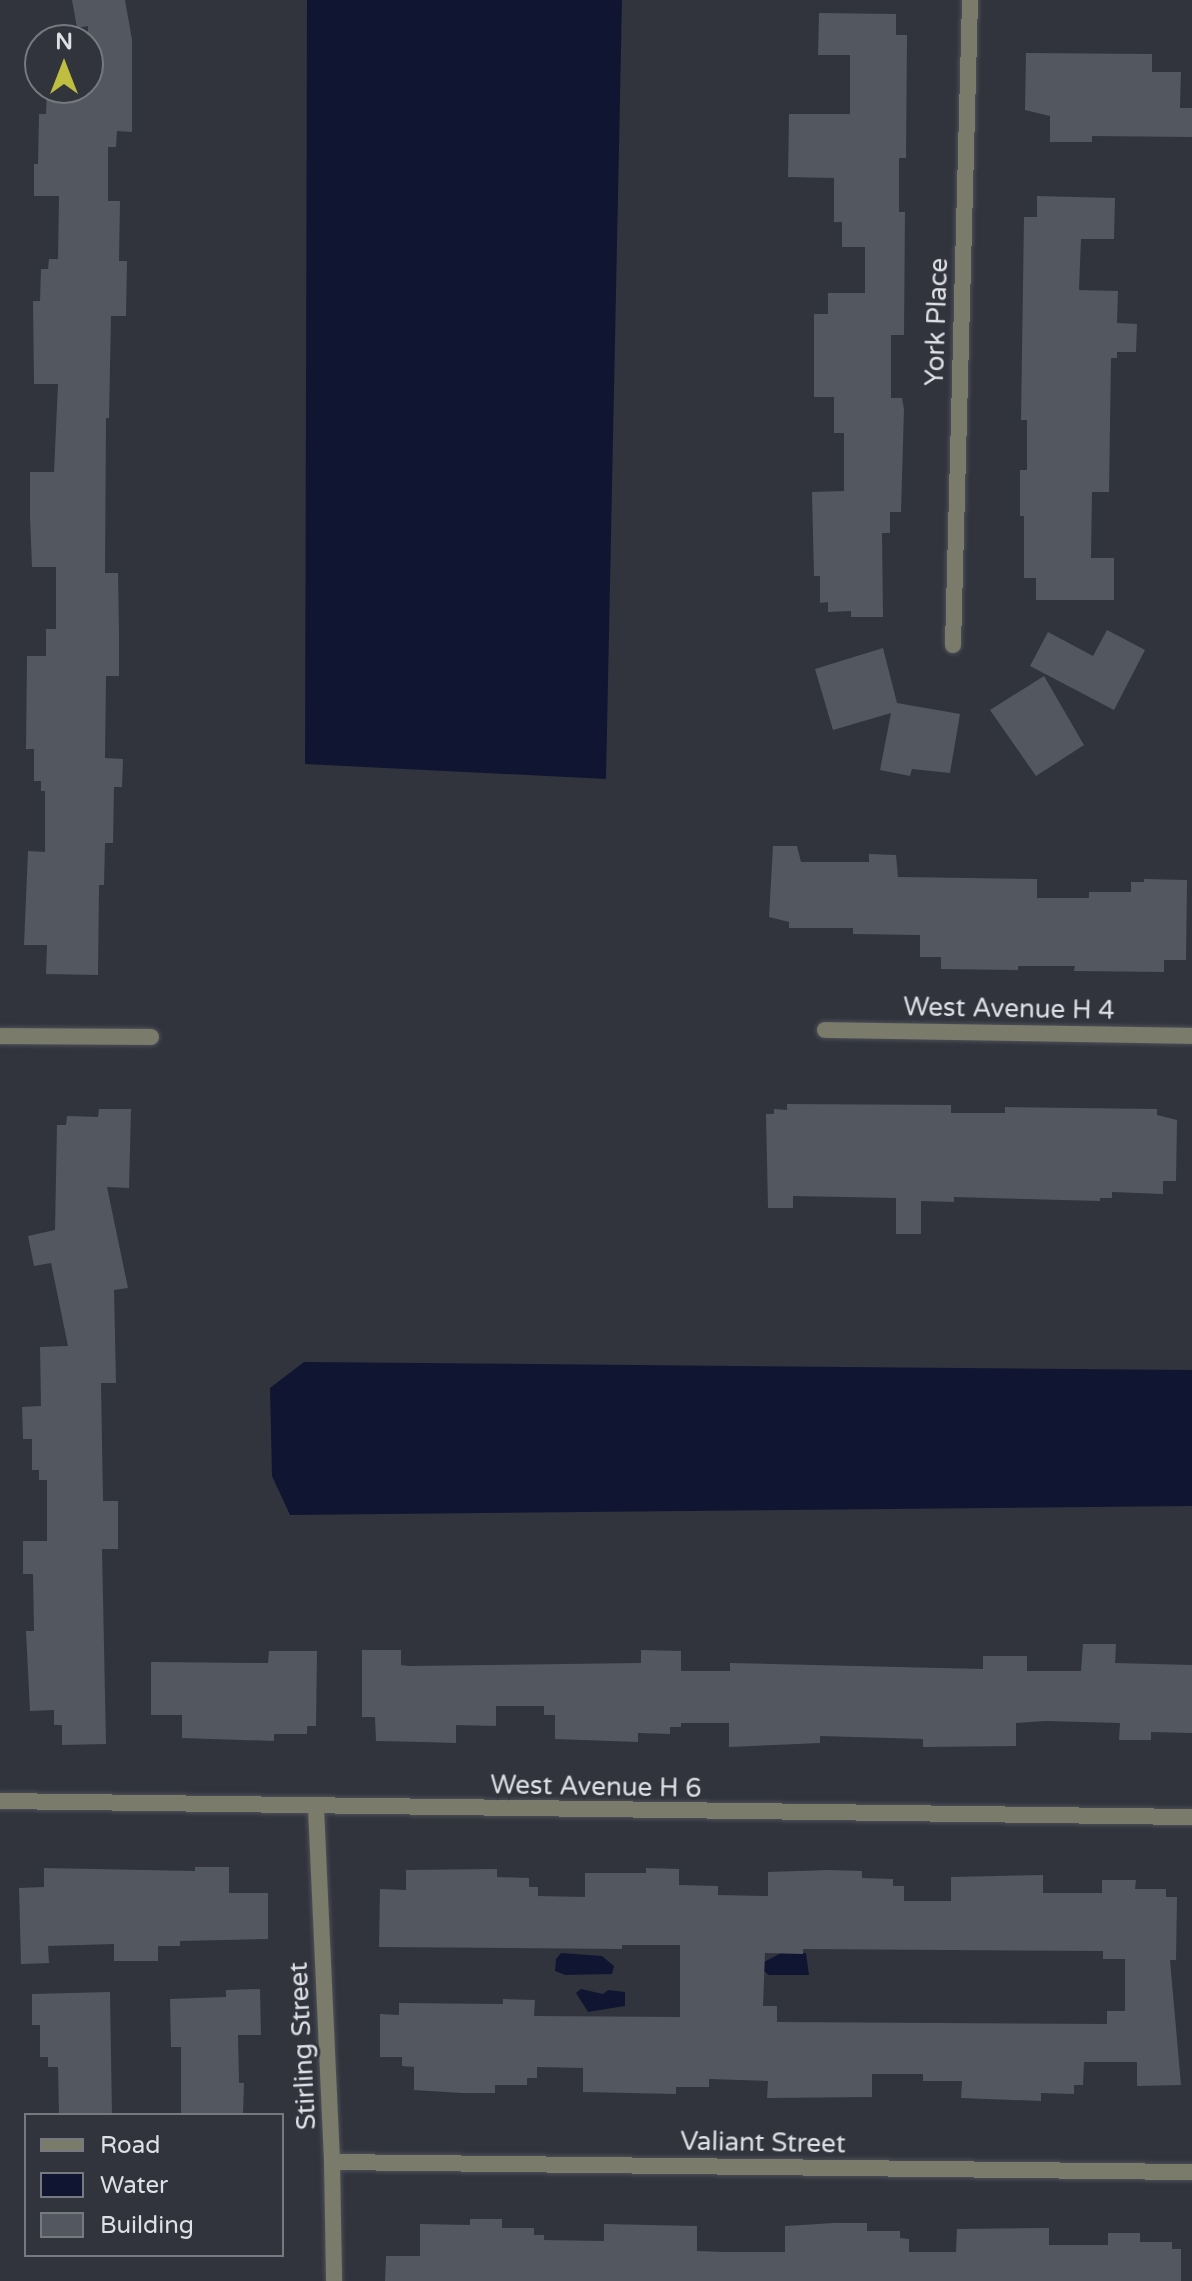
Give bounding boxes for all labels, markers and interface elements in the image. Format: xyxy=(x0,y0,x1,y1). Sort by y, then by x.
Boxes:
north arrow xyxy=(24,24,104,104)
text: N xyxy=(55,29,73,55)
street label: York Place xyxy=(919,257,955,387)
street label: West Avenue H 4 xyxy=(903,992,1115,1026)
street label: West Avenue H 6 xyxy=(490,1770,702,1804)
street label: Stirling Street xyxy=(283,1961,323,2131)
legend xyxy=(24,2113,284,2257)
street label: Valiant Street xyxy=(680,2126,846,2160)
text: Road xyxy=(100,2131,160,2160)
text: Water xyxy=(100,2171,168,2200)
text: Building xyxy=(100,2211,194,2240)

